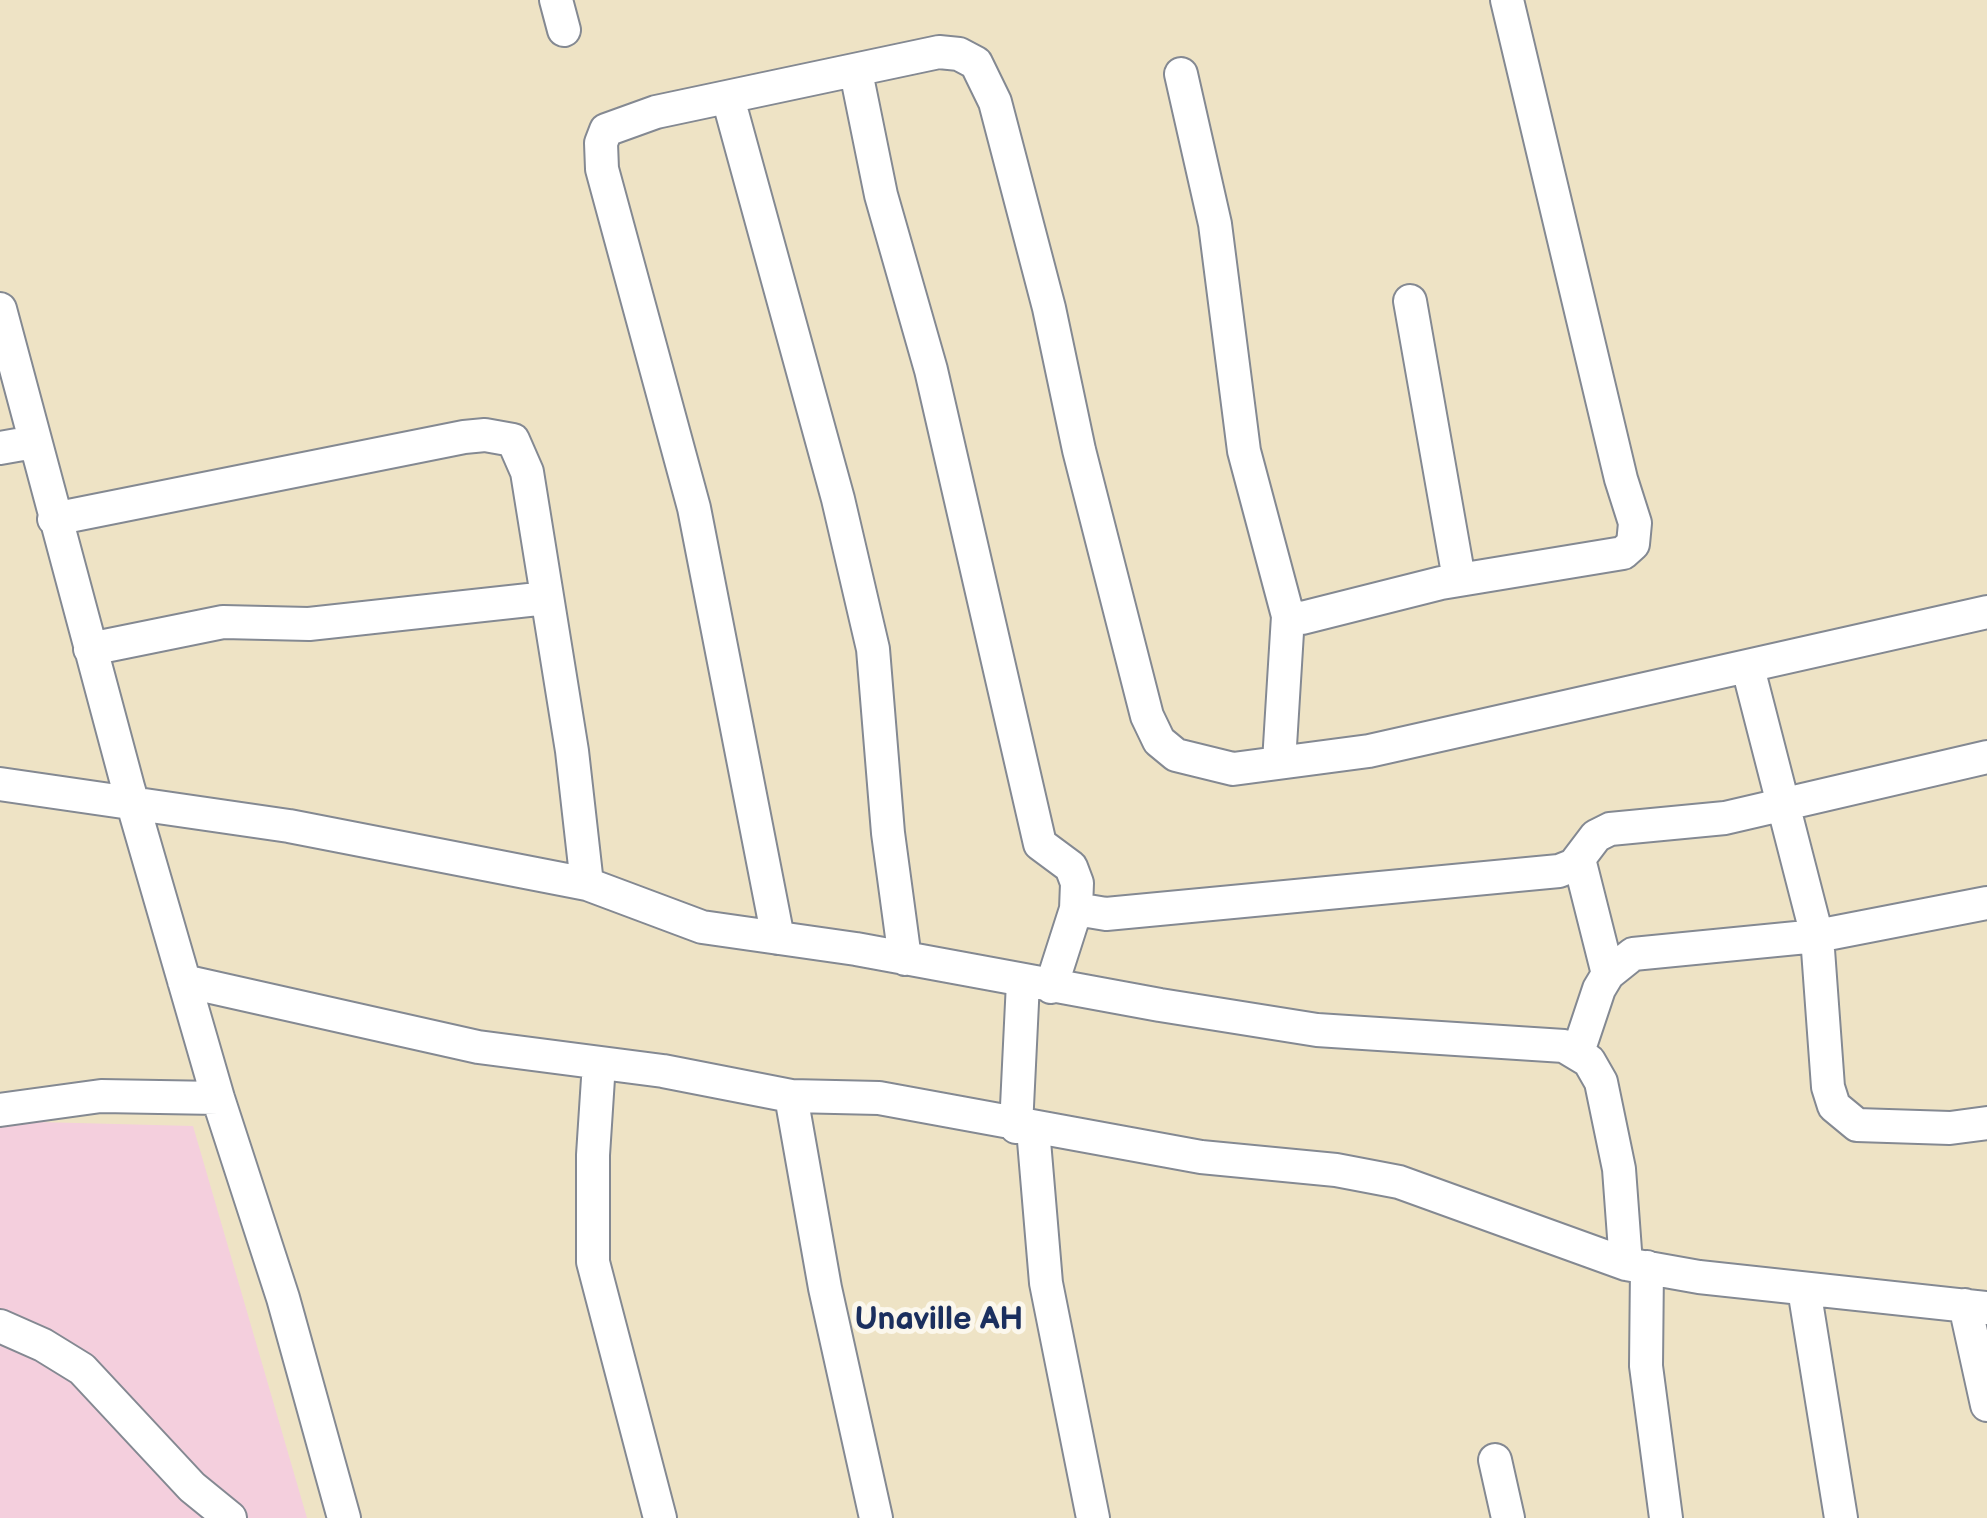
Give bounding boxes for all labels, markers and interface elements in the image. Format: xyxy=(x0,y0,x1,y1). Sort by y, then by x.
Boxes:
district label: Unaville AH xyxy=(855,1302,1023,1340)

